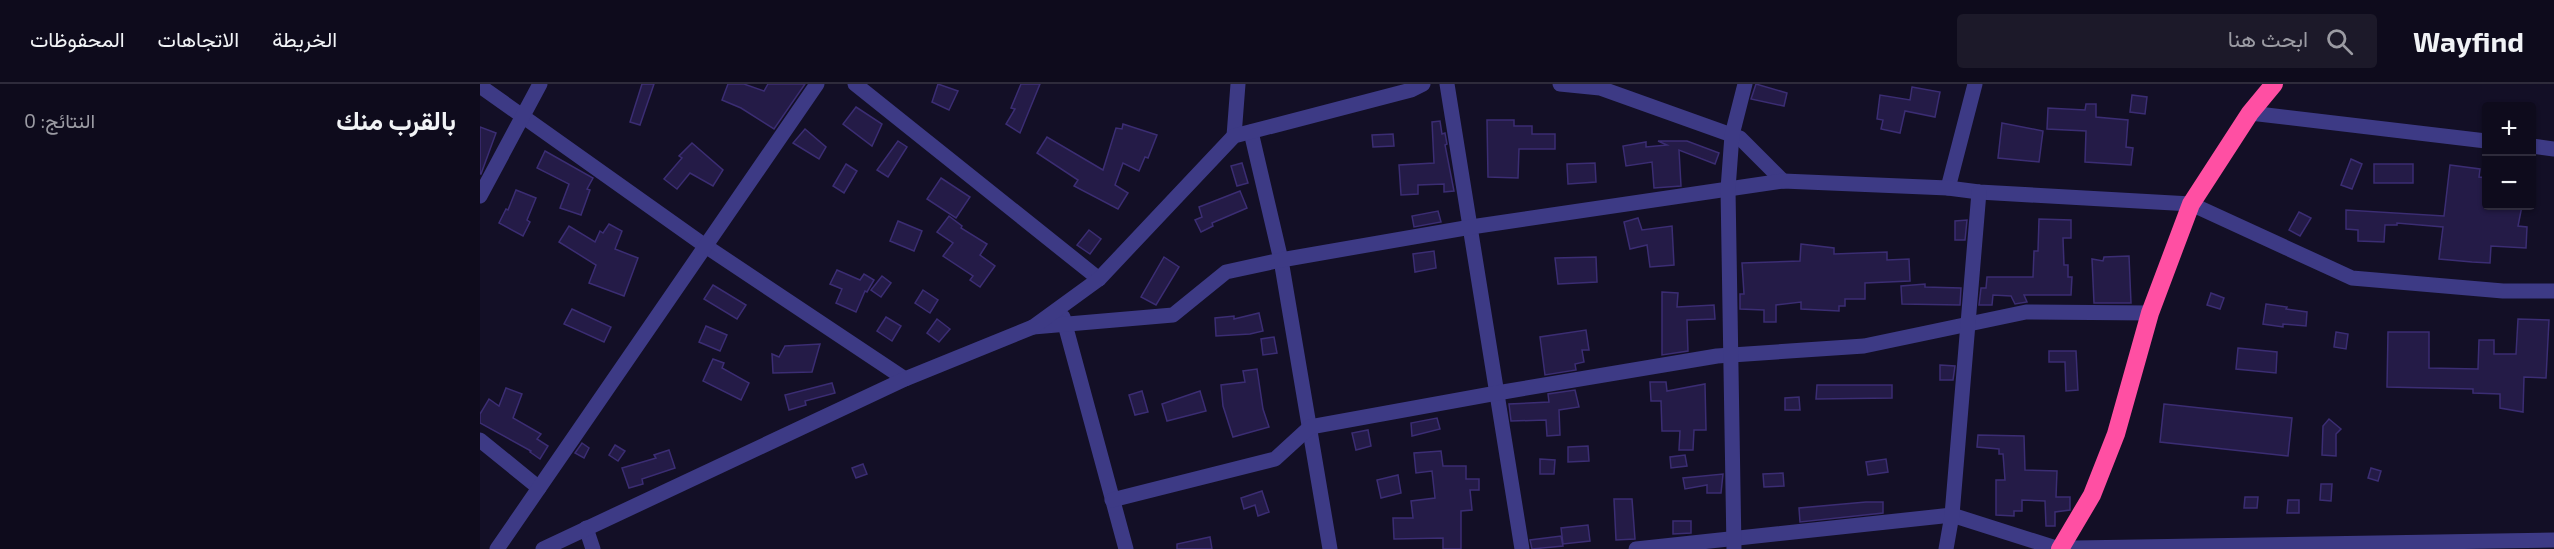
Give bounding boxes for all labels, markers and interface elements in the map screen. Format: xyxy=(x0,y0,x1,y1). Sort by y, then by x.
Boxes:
search box xyxy=(1957,14,2377,68)
text: Wayfind xyxy=(2413,24,2524,58)
text: ابحث هنا xyxy=(2228,25,2308,51)
icon: search xyxy=(2323,25,2356,58)
text: المحفوظات xyxy=(30,26,125,51)
text: الاتجاهات xyxy=(158,26,239,51)
text: الخريطة xyxy=(272,26,337,51)
map controls xyxy=(2482,102,2536,210)
button: + xyxy=(2482,102,2536,156)
text: بالقرب منك xyxy=(336,104,456,135)
text: النتائج: 0 xyxy=(24,108,95,132)
button: − xyxy=(2482,156,2536,210)

